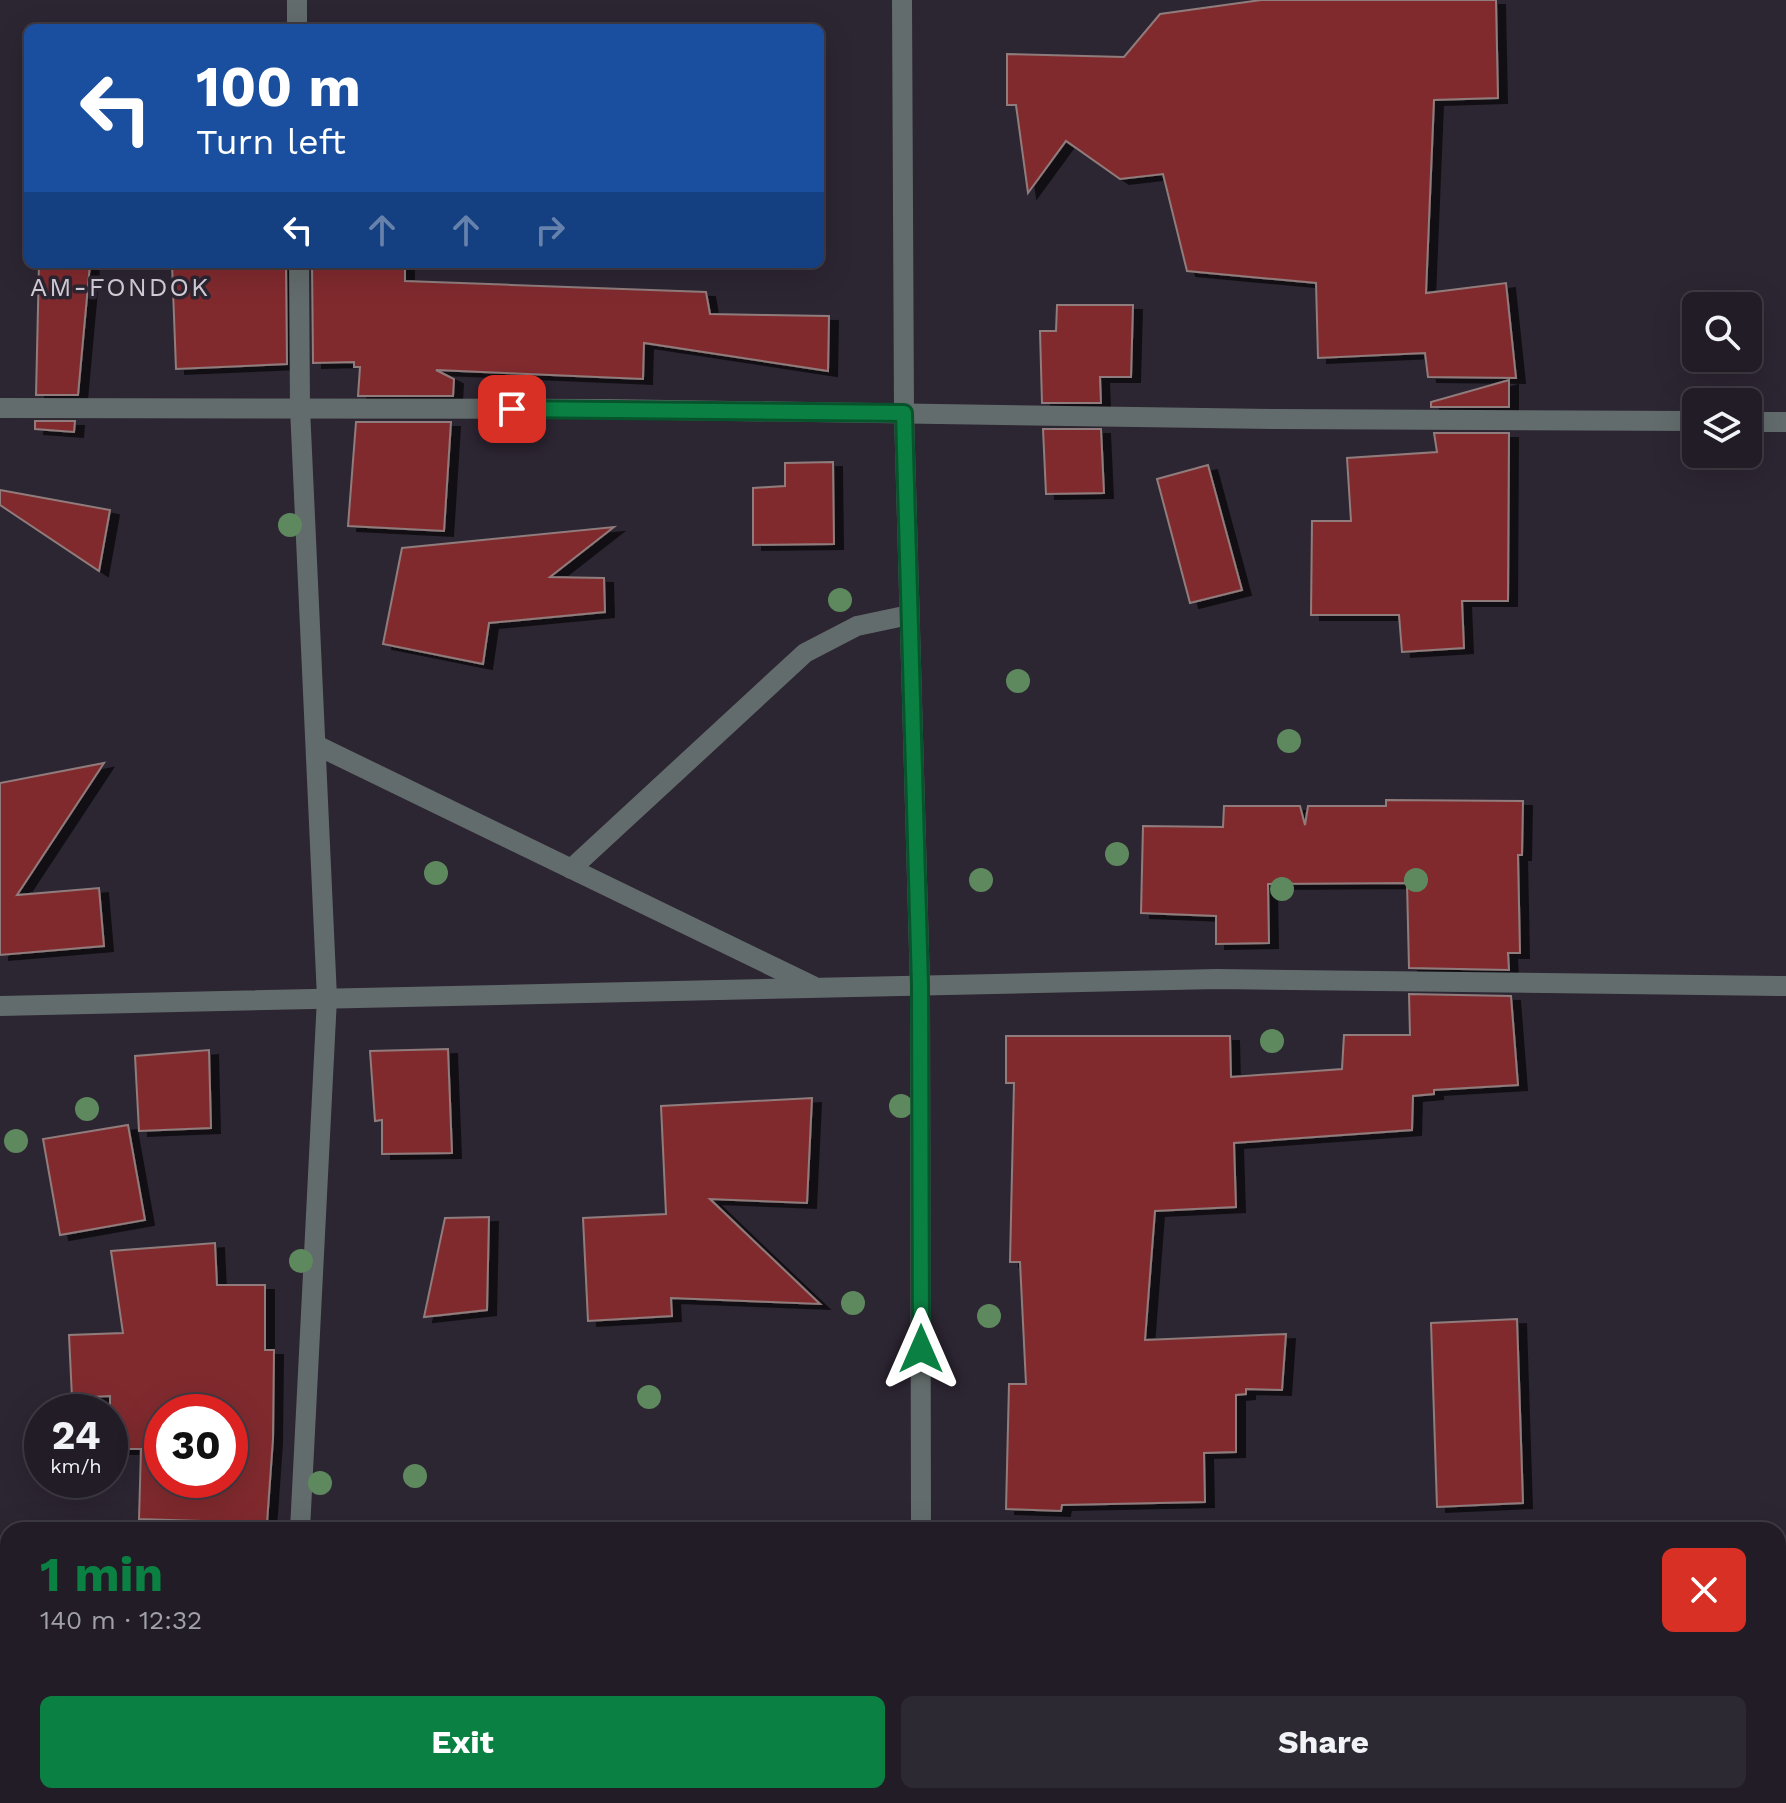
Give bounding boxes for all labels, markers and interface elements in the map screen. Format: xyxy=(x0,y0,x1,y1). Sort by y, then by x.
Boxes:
text: 100 m xyxy=(196,54,361,120)
icon: left xyxy=(64,56,168,160)
text: Turn left xyxy=(196,121,346,163)
icon: left xyxy=(276,208,320,252)
icon: ahead xyxy=(360,208,404,252)
icon: ahead xyxy=(444,208,488,252)
icon: right xyxy=(528,208,572,252)
district label: AM-FONDOK xyxy=(30,272,210,302)
map controls xyxy=(1682,292,1762,468)
button: search xyxy=(1682,292,1762,372)
pin xyxy=(478,375,546,443)
icon: arrive xyxy=(490,387,534,431)
button: layers xyxy=(1682,388,1762,468)
position arrow xyxy=(879,1307,963,1391)
speed limit sign: 30 xyxy=(144,1394,248,1498)
text: 24 xyxy=(51,1412,101,1459)
text: km/h xyxy=(50,1454,102,1478)
text: 1 min xyxy=(40,1546,163,1603)
button: close xyxy=(1662,1548,1746,1632)
text: 140 m · 12:32 xyxy=(40,1605,202,1635)
button: Exit xyxy=(40,1696,885,1788)
button: Share xyxy=(901,1696,1746,1788)

